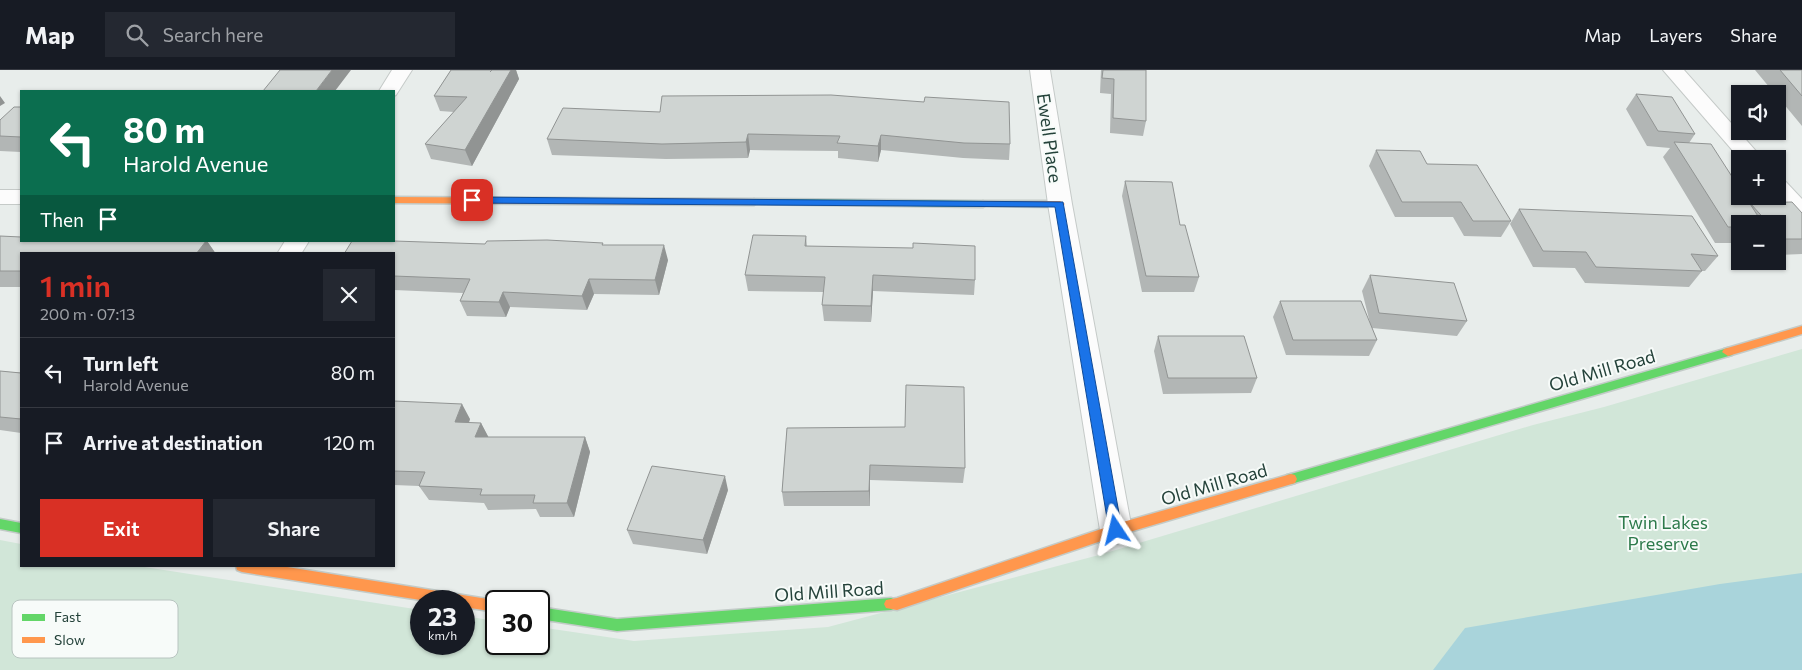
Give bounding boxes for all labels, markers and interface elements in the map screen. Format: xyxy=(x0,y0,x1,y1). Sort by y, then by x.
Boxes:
search box xyxy=(105,12,455,57)
text: Map xyxy=(25,20,75,49)
icon: search xyxy=(123,21,151,49)
text: Search here xyxy=(163,23,263,46)
text: Map xyxy=(1584,24,1621,46)
text: Layers xyxy=(1649,24,1702,46)
text: Share xyxy=(1730,24,1777,46)
map controls xyxy=(1731,85,1786,270)
button: sound xyxy=(1731,85,1786,140)
street label: Ewell Place xyxy=(1033,92,1067,184)
text: 80 m xyxy=(123,107,205,150)
icon: left xyxy=(40,110,105,175)
text: Harold Avenue xyxy=(123,150,268,177)
button: + xyxy=(1731,150,1786,205)
pin xyxy=(451,179,493,221)
icon: arrive xyxy=(458,186,486,214)
icon: arrive xyxy=(94,205,122,233)
text: Then xyxy=(40,208,84,231)
button: − xyxy=(1731,215,1786,270)
text: 1 min xyxy=(40,266,111,303)
button: close xyxy=(323,269,375,321)
text: 200 m · 07:13 xyxy=(40,304,135,323)
street label: Old Mill Road xyxy=(1546,344,1658,396)
text: Turn left xyxy=(83,352,158,375)
icon: left xyxy=(40,359,68,387)
text: 80 m xyxy=(331,361,375,384)
text: Harold Avenue xyxy=(83,375,189,394)
icon: arrive xyxy=(40,429,68,457)
text: Arrive at destination xyxy=(83,431,263,454)
text: 120 m xyxy=(324,431,375,454)
street label: Old Mill Road xyxy=(1158,458,1270,510)
button: Exit xyxy=(40,499,203,557)
button: Share xyxy=(213,499,375,557)
position arrow xyxy=(1089,503,1141,555)
park label: Twin Lakes Preserve xyxy=(1618,511,1708,554)
street label: Old Mill Road xyxy=(774,576,884,606)
speed limit sign: 30 xyxy=(485,590,550,655)
legend xyxy=(12,600,178,658)
text: 23 xyxy=(428,601,457,631)
text: Fast xyxy=(54,608,81,625)
text: km/h xyxy=(428,628,457,642)
text: Slow xyxy=(54,631,85,648)

